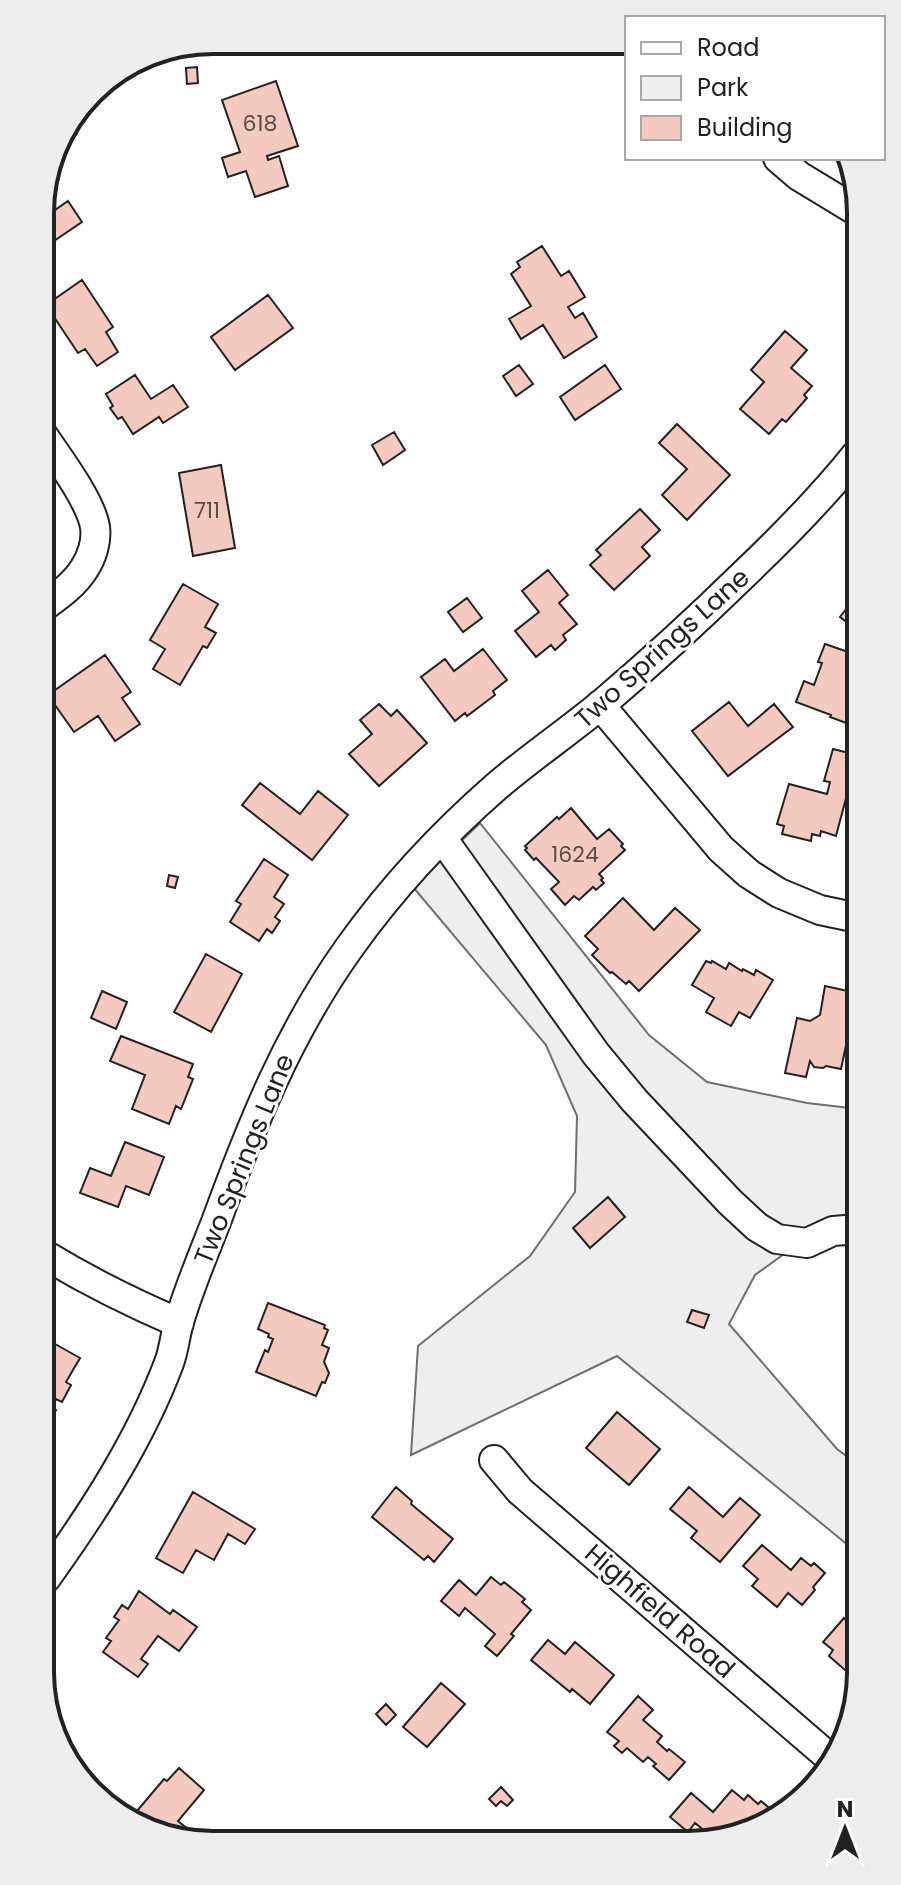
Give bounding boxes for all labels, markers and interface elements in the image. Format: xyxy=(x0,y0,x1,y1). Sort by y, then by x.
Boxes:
legend xyxy=(625,16,885,160)
text: Road xyxy=(697,31,759,64)
text: Park xyxy=(697,71,749,104)
house number: 618 xyxy=(243,108,277,139)
text: Building xyxy=(697,111,793,144)
house number: 711 xyxy=(194,495,220,526)
street label: Two Springs Lane xyxy=(567,560,757,736)
house number: 1624 xyxy=(551,839,599,870)
street label: Two Springs Lane xyxy=(185,1048,303,1270)
street label: Highfield Road xyxy=(577,1536,743,1686)
north arrow xyxy=(805,1789,885,1869)
text: N xyxy=(837,1794,853,1825)

